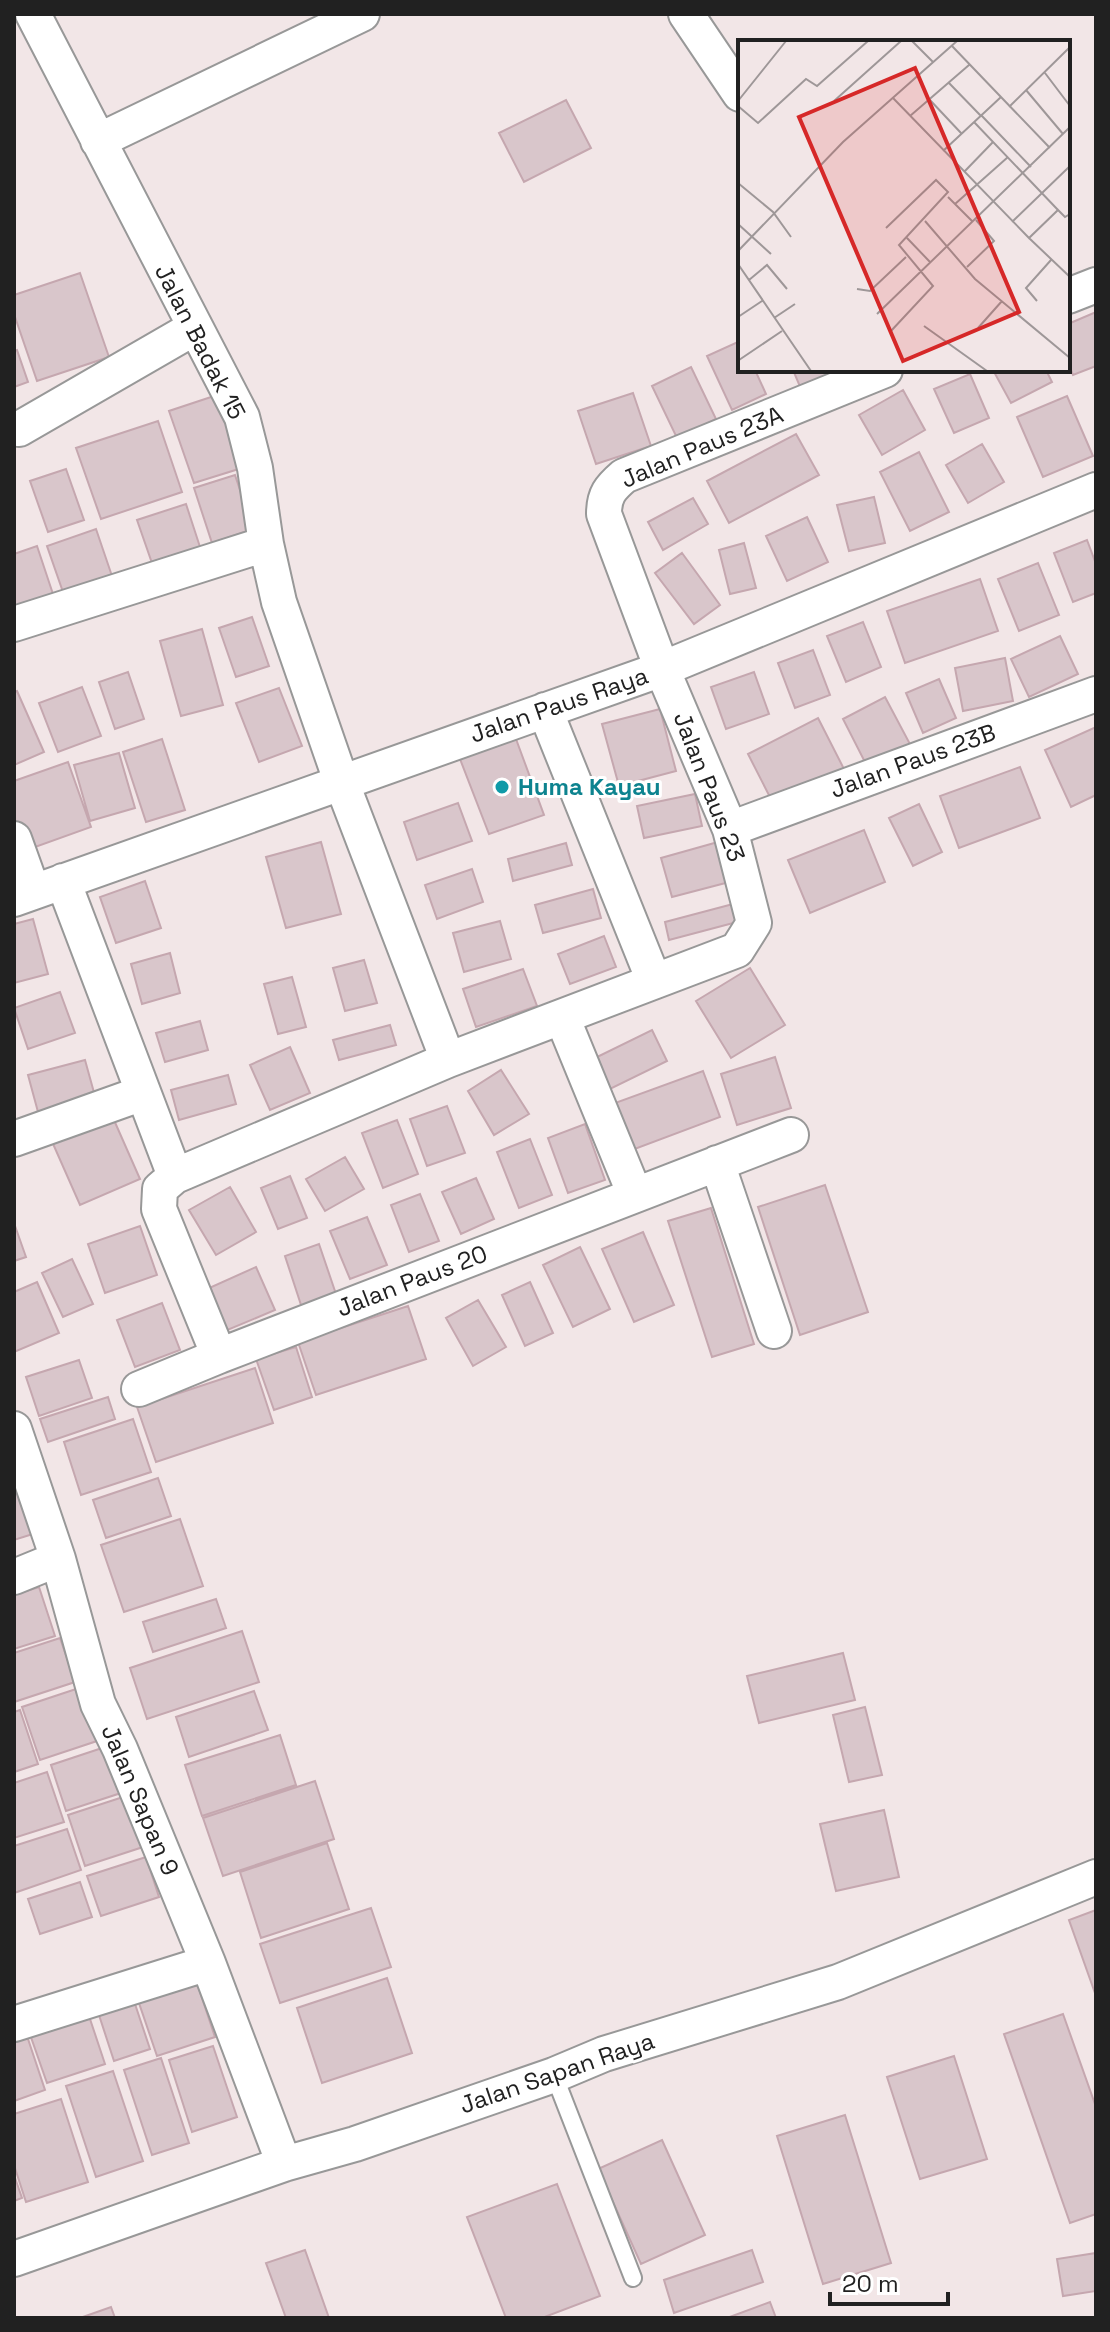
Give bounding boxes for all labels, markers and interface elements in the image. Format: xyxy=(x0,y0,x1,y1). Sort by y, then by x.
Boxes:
inset map xyxy=(738,40,1070,372)
street label: Jalan Badak 15 xyxy=(148,259,253,425)
street label: Jalan Paus 23A xyxy=(616,398,788,495)
street label: Jalan Paus Raya xyxy=(466,659,652,750)
street label: Jalan Paus 23 xyxy=(667,707,752,866)
street label: Jalan Paus 23B xyxy=(826,716,1000,805)
place label: Huma Kayau xyxy=(518,771,661,802)
marker: Huma Kayau xyxy=(493,778,511,796)
street label: Jalan Paus 20 xyxy=(332,1238,492,1323)
street label: Jalan Sapan 9 xyxy=(95,1719,186,1880)
street label: Jalan Sapan Raya xyxy=(455,2025,658,2120)
scale bar xyxy=(830,2256,948,2306)
text: 20 m xyxy=(842,2268,899,2299)

